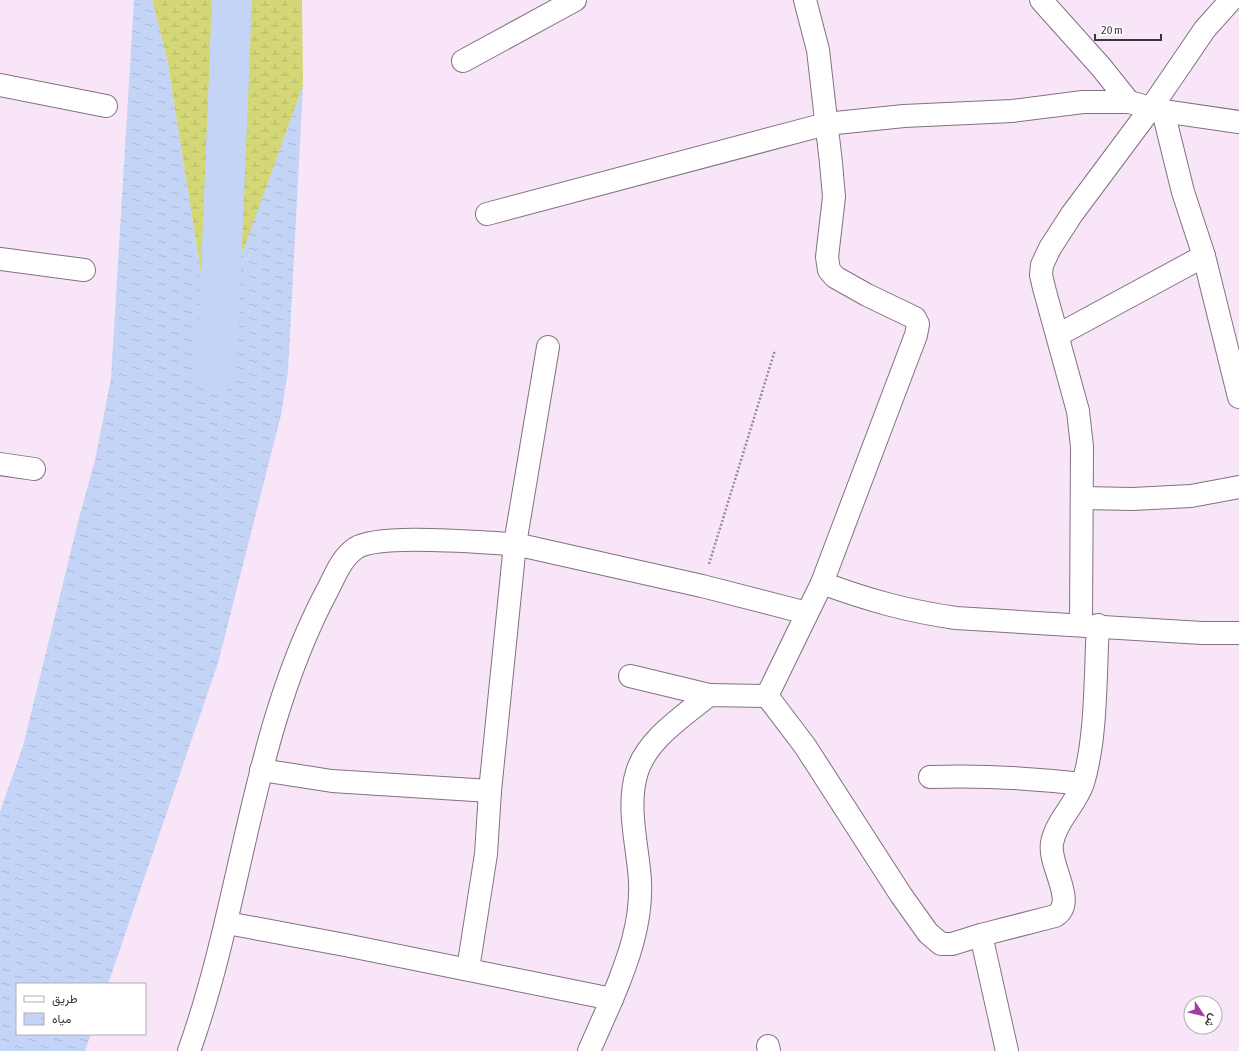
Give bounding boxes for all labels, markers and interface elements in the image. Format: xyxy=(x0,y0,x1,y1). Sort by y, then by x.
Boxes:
scale bar xyxy=(1095,16,1161,42)
text: 20 m xyxy=(1101,23,1123,37)
legend xyxy=(16,983,146,1035)
text: طريق xyxy=(52,992,78,1007)
north arrow xyxy=(1183,995,1223,1035)
text: ش xyxy=(1202,1011,1220,1030)
text: مياه xyxy=(52,1012,71,1026)

